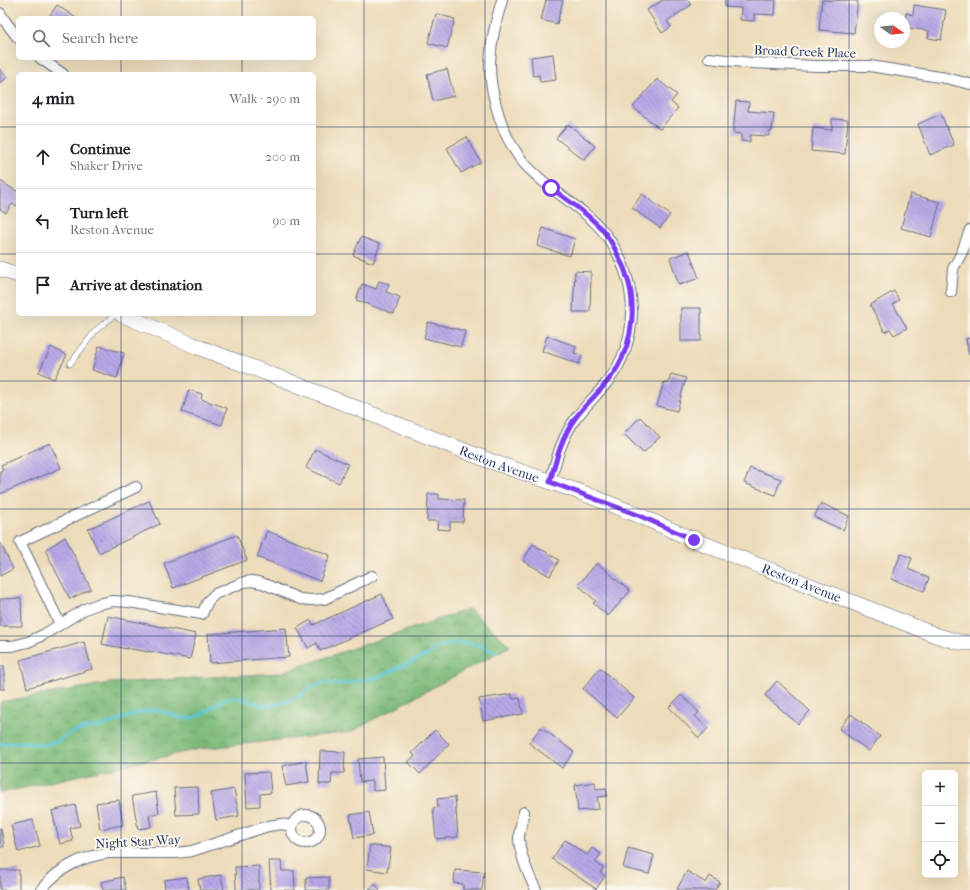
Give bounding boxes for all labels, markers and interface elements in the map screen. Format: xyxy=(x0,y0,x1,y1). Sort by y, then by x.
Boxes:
north arrow xyxy=(874,12,910,48)
search box xyxy=(16,16,316,60)
icon: search xyxy=(30,27,52,49)
text: Search here xyxy=(62,29,138,47)
street label: Broad Creek Place xyxy=(754,42,857,61)
text: 4 min xyxy=(32,88,75,108)
text: Walk · 290 m xyxy=(229,91,300,106)
text: Continue xyxy=(70,140,130,158)
icon: ahead xyxy=(32,146,54,168)
text: 200 m xyxy=(265,149,300,164)
text: Shaker Drive xyxy=(70,158,143,173)
route start xyxy=(542,179,560,197)
text: Turn left xyxy=(70,204,128,222)
icon: left xyxy=(32,210,54,232)
text: 90 m xyxy=(272,213,300,228)
text: Reston Avenue xyxy=(70,222,154,237)
icon: arrive xyxy=(32,274,54,296)
text: Arrive at destination xyxy=(70,276,202,294)
street label: Reston Avenue xyxy=(457,443,542,486)
route end xyxy=(685,531,703,549)
street label: Reston Avenue xyxy=(760,561,844,605)
map controls xyxy=(922,770,958,878)
button: + xyxy=(922,770,958,806)
button: − xyxy=(922,806,958,842)
street label: Night Star Way xyxy=(95,832,182,851)
button: locate xyxy=(922,842,958,878)

